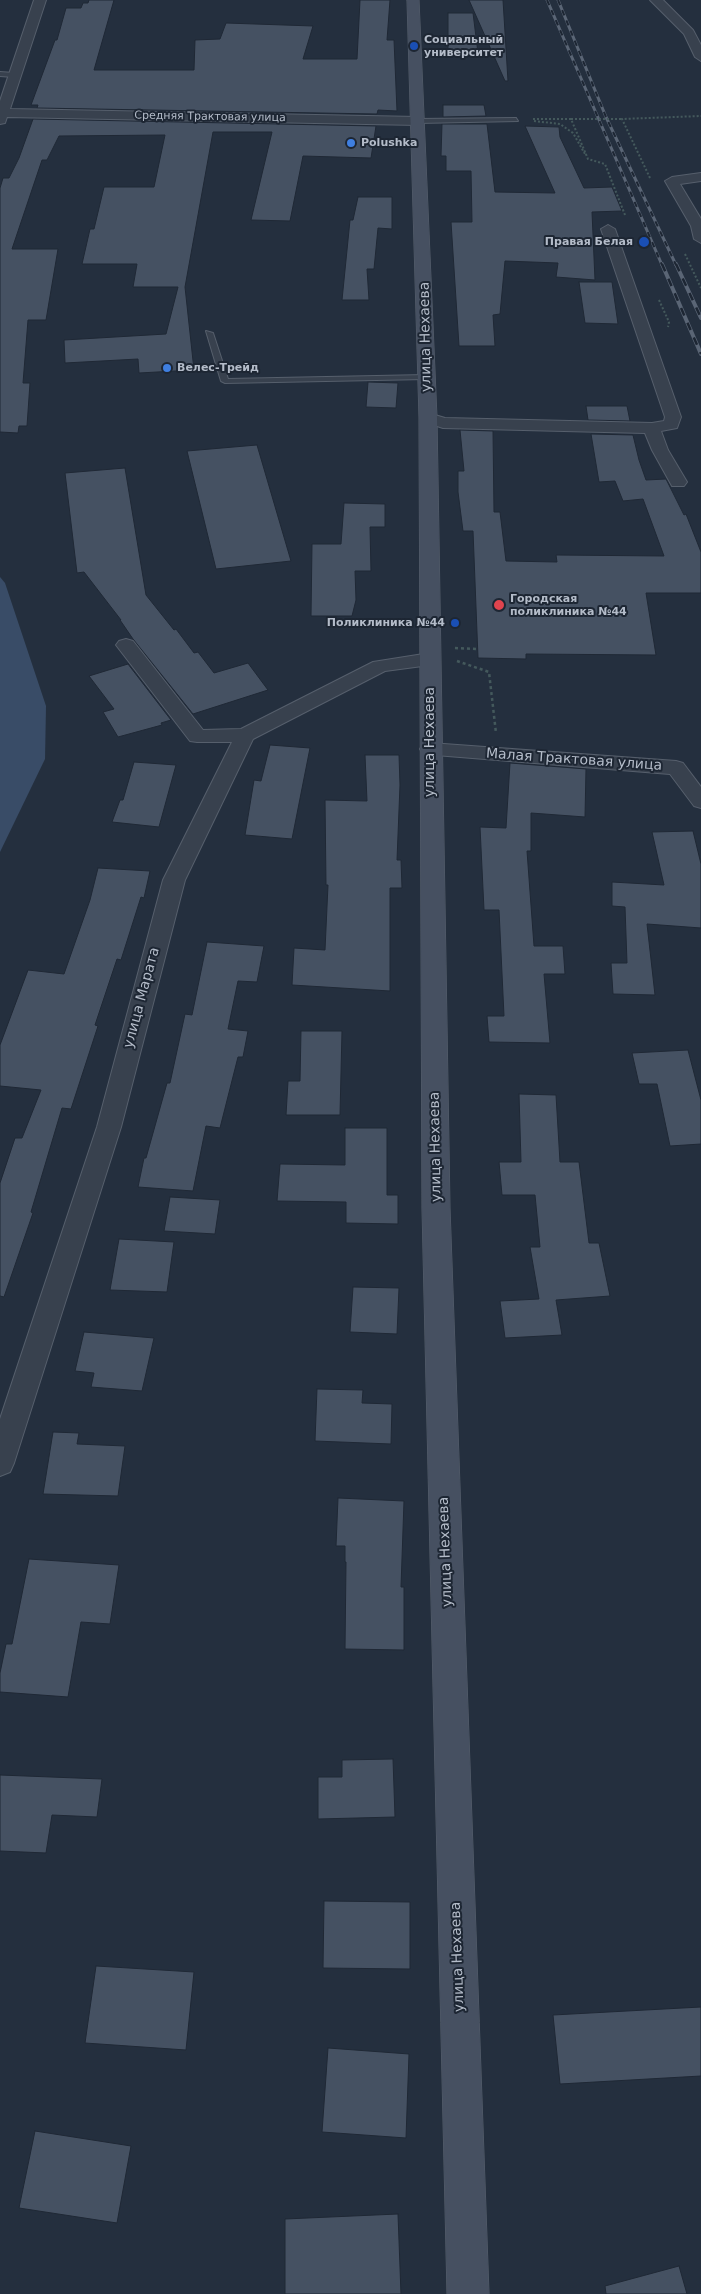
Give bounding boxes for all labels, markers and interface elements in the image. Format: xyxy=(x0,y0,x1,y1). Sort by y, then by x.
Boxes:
place label: Социальный университет xyxy=(424,33,503,59)
marker: Социальный университет xyxy=(408,40,420,52)
street label: Средняя Трактовая улица xyxy=(134,109,286,125)
place label: Polushka xyxy=(361,136,417,150)
marker: Polushka xyxy=(345,137,357,149)
place label: Правая Белая xyxy=(545,235,633,249)
marker: Правая Белая xyxy=(637,235,651,249)
street label: улица Нехаева xyxy=(417,282,435,392)
place label: Велес-Трейд xyxy=(177,361,259,375)
marker: Велес-Трейд xyxy=(161,362,173,374)
place label: Городская поликлиника №44 xyxy=(510,592,627,618)
marker: Городская поликлиника №44 xyxy=(492,598,506,612)
place label: Поликлиника №44 xyxy=(327,616,445,630)
marker: Поликлиника №44 xyxy=(449,617,461,629)
street label: улица Нехаева xyxy=(422,687,438,797)
street label: Малая Трактовая улица xyxy=(485,745,663,775)
street label: улица Марата xyxy=(120,946,164,1050)
street label: улица Нехаева xyxy=(427,1092,445,1202)
street label: улица Нехаева xyxy=(436,1497,456,1607)
street label: улица Нехаева xyxy=(448,1902,468,2012)

